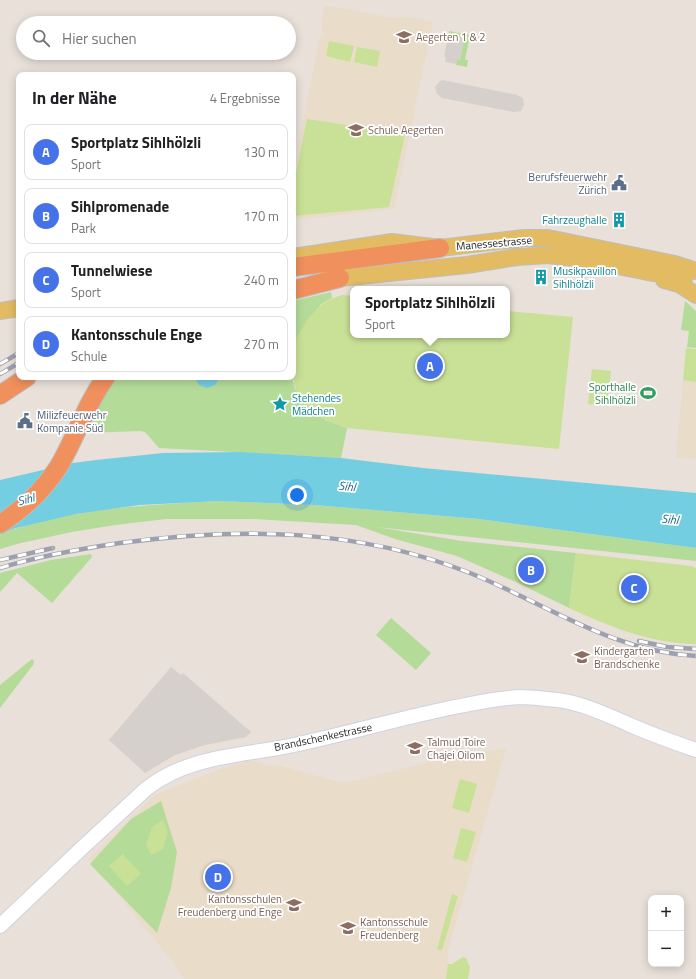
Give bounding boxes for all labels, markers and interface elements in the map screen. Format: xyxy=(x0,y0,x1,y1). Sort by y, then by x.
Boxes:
search box xyxy=(16,16,296,60)
icon: search xyxy=(30,27,52,49)
text: Hier suchen xyxy=(62,27,137,50)
school or university icon: Aegerten 1 & 2 xyxy=(395,28,413,46)
place label: Aegerten 1 & 2 xyxy=(416,29,486,45)
text: In der Nähe xyxy=(32,85,117,111)
text: 4 Ergebnisse xyxy=(210,88,280,108)
school or university icon: Schule Aegerten xyxy=(347,121,365,139)
place label: Schule Aegerten xyxy=(368,122,443,138)
text: Sportplatz Sihlhölzli xyxy=(71,131,201,154)
text: A xyxy=(42,142,50,162)
text: 130 m xyxy=(243,142,279,162)
text: Sport xyxy=(71,154,101,174)
place label: Berufsfeuerwehr Zürich xyxy=(528,169,607,198)
public building icon: Berufsfeuerwehr Zürich xyxy=(610,174,628,192)
text: Sihlpromenade xyxy=(71,195,169,218)
text: B xyxy=(42,206,50,226)
text: 170 m xyxy=(243,206,279,226)
building icon: Fahrzeughalle xyxy=(610,211,628,229)
place label: Fahrzeughalle xyxy=(542,212,607,228)
text: Park xyxy=(71,218,96,238)
street label: Manessestrasse xyxy=(455,232,533,254)
text: Tunnelwiese xyxy=(71,259,153,282)
place label: Musikpavillon Sihlhölzli xyxy=(553,263,617,292)
building icon: Musikpavillon Sihlhölzli xyxy=(532,268,550,286)
text: C xyxy=(42,270,50,290)
text: 240 m xyxy=(243,270,279,290)
text: Sport xyxy=(71,282,101,302)
popup xyxy=(350,286,510,338)
text: Sportplatz Sihlhölzli xyxy=(365,291,495,314)
text: Sport xyxy=(365,314,395,334)
text: Kantonsschule Enge xyxy=(71,323,202,346)
text: D xyxy=(42,334,50,354)
text: 270 m xyxy=(243,334,279,354)
text: Schule xyxy=(71,346,107,366)
pin: A xyxy=(417,351,443,381)
place label: Sporthalle Sihlhölzli xyxy=(589,379,636,408)
sports icon: Sporthalle Sihlhölzli xyxy=(639,384,657,402)
place label: Stehendes Mädchen xyxy=(292,390,341,419)
place icon: Stehendes Mädchen xyxy=(271,395,289,413)
place label: Milizfeuerwehr Kompanie Süd xyxy=(37,407,107,436)
public building icon: Milizfeuerwehr Kompanie Süd xyxy=(16,412,34,430)
water label: Sihl xyxy=(338,476,358,496)
your location xyxy=(287,485,307,505)
water label: Sihl xyxy=(15,487,38,510)
water label: Sihl xyxy=(661,509,681,529)
pin: B xyxy=(518,555,544,585)
pin: C xyxy=(621,573,647,603)
place label: Kindergarten Brandschenke xyxy=(594,643,660,672)
school or university icon: Kindergarten Brandschenke xyxy=(573,648,591,666)
street label: Brandschenkestrasse xyxy=(272,719,374,755)
place label: Talmud Toire Chajei Oilom xyxy=(427,734,486,763)
school or university icon: Talmud Toire Chajei Oilom xyxy=(406,739,424,757)
pin: D xyxy=(205,862,231,892)
place label: Kantonsschulen Freudenberg und Enge xyxy=(178,891,282,920)
map controls xyxy=(648,895,684,967)
button: + xyxy=(648,895,684,931)
school or university icon: Kantonsschulen Freudenberg und Enge xyxy=(285,896,303,914)
place label: Kantonsschule Freudenberg xyxy=(360,914,429,943)
school or university icon: Kantonsschule Freudenberg xyxy=(339,919,357,937)
button: − xyxy=(648,931,684,967)

